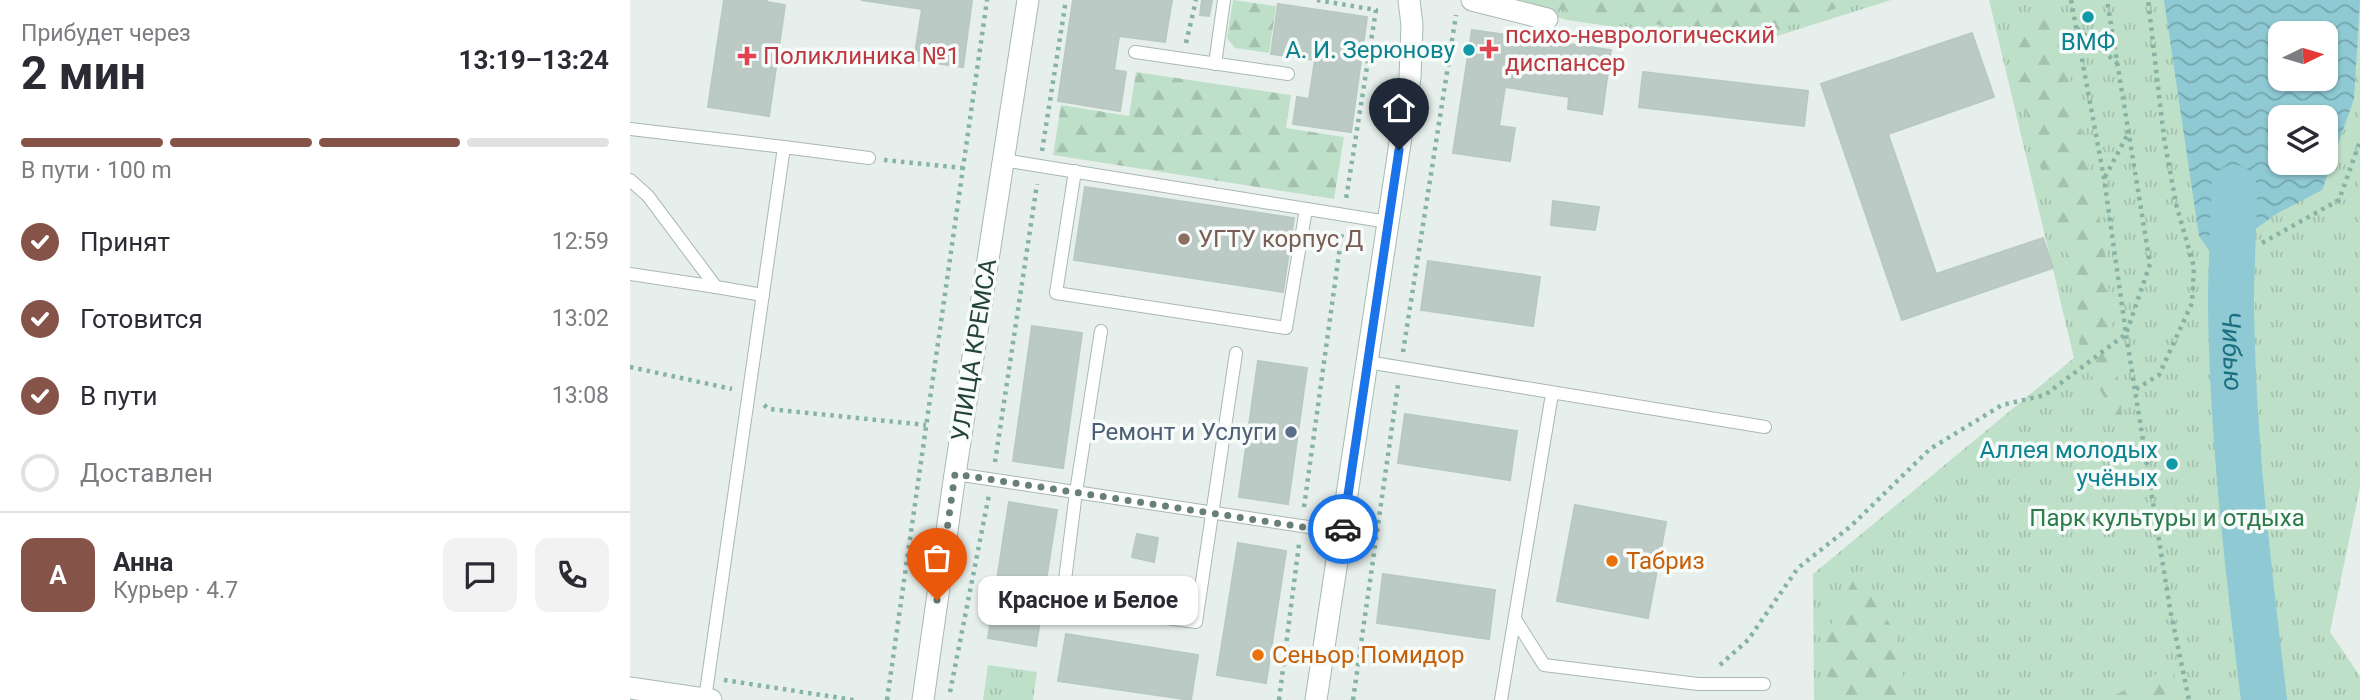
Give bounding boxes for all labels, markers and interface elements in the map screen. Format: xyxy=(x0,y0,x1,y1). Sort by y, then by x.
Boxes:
marker: ВМФ xyxy=(2080,9,2096,25)
text: Прибудет через xyxy=(21,20,191,47)
place label: психо-неврологический диспансер xyxy=(1505,21,1775,77)
north arrow xyxy=(2268,21,2338,91)
map controls xyxy=(2268,21,2338,175)
place label: ВМФ xyxy=(2061,28,2115,56)
place label: А. И. Зерюнову xyxy=(1285,36,1456,64)
marker: психо-неврологический диспансер xyxy=(1479,39,1499,59)
place label: Поликлиника №1 xyxy=(763,42,960,70)
marker: А. И. Зерюнову xyxy=(1461,42,1477,58)
text: 13:19–13:24 xyxy=(459,45,609,75)
text: 2 мин xyxy=(21,46,146,100)
marker: Поликлиника №1 xyxy=(737,46,757,66)
pin xyxy=(1369,78,1429,150)
icon: home xyxy=(1380,89,1418,127)
button: layers xyxy=(2268,105,2338,175)
text: В пути · 100 m xyxy=(21,157,172,184)
icon: check xyxy=(21,223,59,261)
place label: УГТУ корпус Д xyxy=(1198,225,1363,253)
text: Принят xyxy=(80,227,170,257)
text: 12:59 xyxy=(552,228,609,255)
marker: УГТУ корпус Д xyxy=(1176,231,1192,247)
street label: УЛИЦА КРЕМСА xyxy=(946,256,1002,443)
icon: check xyxy=(21,300,59,338)
text: Готовится xyxy=(80,304,203,334)
text: 13:02 xyxy=(552,305,609,332)
water label: Чибью xyxy=(2216,311,2249,392)
icon: check xyxy=(21,377,59,415)
text: В пути xyxy=(80,381,157,411)
text: 13:08 xyxy=(552,382,609,409)
place label: Ремонт и Услуги xyxy=(1091,418,1277,446)
marker: Ремонт и Услуги xyxy=(1283,424,1299,440)
place label: Аллея молодых учёных xyxy=(1979,436,2158,492)
marker: Аллея молодых учёных xyxy=(2164,456,2180,472)
text: Доставлен xyxy=(80,458,213,488)
courier xyxy=(1308,494,1378,564)
park label: Парк культуры и отдыха xyxy=(2029,504,2305,532)
icon: car xyxy=(1324,510,1362,548)
pin xyxy=(907,528,967,600)
button: chat xyxy=(443,538,517,612)
button: phone xyxy=(535,538,609,612)
icon: bag xyxy=(918,539,956,577)
text: Анна xyxy=(113,547,173,577)
place label: Табриз xyxy=(1626,547,1705,575)
marker: Табриз xyxy=(1604,553,1620,569)
text: А xyxy=(49,560,67,590)
callout: Красное и Белое xyxy=(979,576,1200,624)
text: Курьер · 4.7 xyxy=(113,577,238,604)
text: Красное и Белое xyxy=(998,587,1178,614)
place label: Сеньор Помидор xyxy=(1272,641,1464,669)
marker: Сеньор Помидор xyxy=(1250,647,1266,663)

